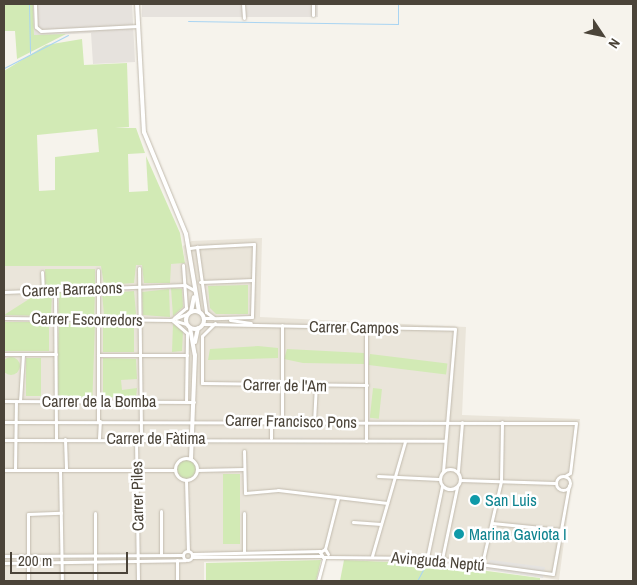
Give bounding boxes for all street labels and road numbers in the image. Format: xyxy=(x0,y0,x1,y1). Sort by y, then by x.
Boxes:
street label: Carrer Barracons xyxy=(21,278,123,300)
street label: Carrer Escorredors xyxy=(31,308,143,330)
street label: Carrer Campos xyxy=(309,317,399,337)
street label: Carrer de l'Am xyxy=(243,375,327,395)
street label: Carrer de la Bomba xyxy=(42,391,156,411)
street label: Carrer Francisco Pons xyxy=(225,410,357,432)
street label: Carrer de Fàtima xyxy=(106,428,206,448)
street label: Carrer Piles xyxy=(127,461,147,531)
street label: Avinguda Neptú xyxy=(390,547,486,575)

